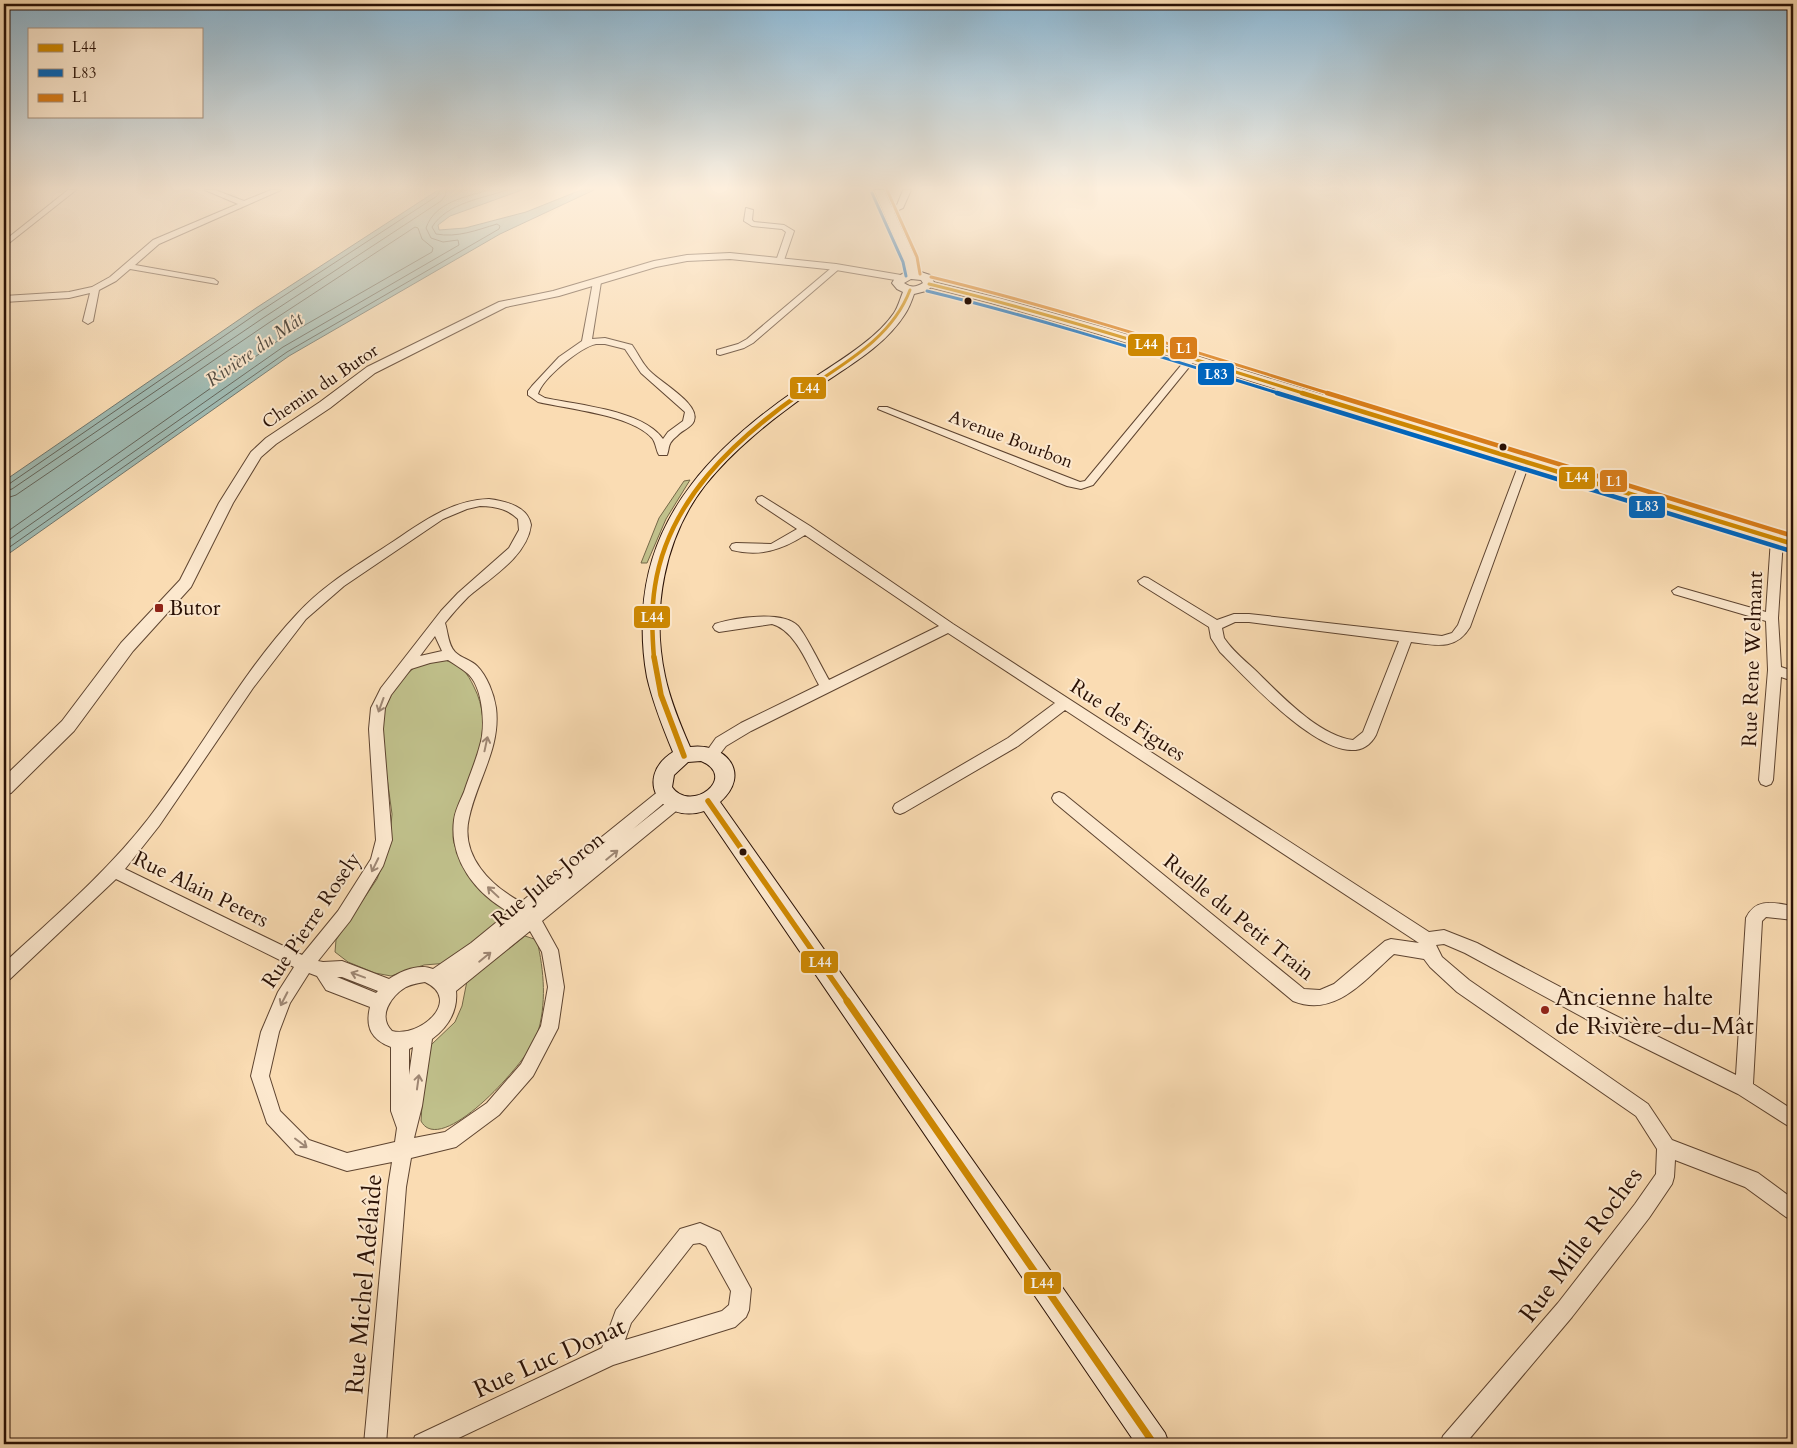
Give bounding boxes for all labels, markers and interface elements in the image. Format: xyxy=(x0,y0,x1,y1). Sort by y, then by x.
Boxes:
legend xyxy=(28,28,202,118)
text: L44 xyxy=(72,37,97,57)
text: L83 xyxy=(72,63,96,83)
text: L1 xyxy=(72,87,89,107)
unlabelled marker xyxy=(963,296,973,306)
water label: Rivière du Mât xyxy=(201,306,309,393)
line badge: L44 xyxy=(1127,333,1165,357)
text: L44 xyxy=(1134,335,1158,354)
line badge: L1 xyxy=(1169,336,1198,360)
street label: Chemin du Butor xyxy=(257,338,384,435)
text: L1 xyxy=(1176,339,1192,358)
line badge: L83 xyxy=(1197,362,1235,386)
text: L83 xyxy=(1204,365,1228,384)
line badge: L44 xyxy=(789,376,827,400)
text: L44 xyxy=(796,379,820,398)
street label: Avenue Bourbon xyxy=(945,404,1077,475)
unlabelled marker xyxy=(1498,442,1508,452)
line badge: L44 xyxy=(1558,466,1596,490)
text: L44 xyxy=(1565,468,1589,487)
line badge: L1 xyxy=(1599,469,1628,493)
text: L1 xyxy=(1606,472,1622,491)
line badge: L83 xyxy=(1628,495,1666,519)
text: L83 xyxy=(1635,497,1659,516)
street label: Rue Rene Welmant xyxy=(1735,570,1770,747)
place label: Butor xyxy=(169,594,221,623)
marker: Butor xyxy=(153,602,165,614)
line badge: L44 xyxy=(633,605,671,629)
text: L44 xyxy=(640,608,664,627)
street label: Rue des Figues xyxy=(1064,672,1191,769)
one-way arrow xyxy=(376,697,385,713)
one-way arrow xyxy=(482,737,491,753)
street label: Rue Jules Joron xyxy=(486,825,611,934)
street label: Rue Alain Peters xyxy=(128,844,273,935)
street label: Rue Pierre Rosely xyxy=(255,846,368,994)
unlabelled marker xyxy=(738,847,748,857)
street label: Ruelle du Petit Train xyxy=(1157,847,1320,987)
one-way arrow xyxy=(605,850,618,861)
one-way arrow xyxy=(370,858,380,873)
one-way arrow xyxy=(486,886,499,898)
line badge: L44 xyxy=(800,950,839,974)
one-way arrow xyxy=(478,952,491,963)
text: L44 xyxy=(808,953,832,972)
one-way arrow xyxy=(351,970,366,979)
place label: Ancienne halte de Rivière-du-Mât xyxy=(1555,980,1754,1043)
one-way arrow xyxy=(279,992,289,1007)
marker: Ancienne halte de Rivière-du-Mât xyxy=(1539,1004,1551,1016)
one-way arrow xyxy=(413,1075,423,1091)
one-way arrow xyxy=(294,1138,308,1148)
street label: Rue Mille Roches xyxy=(1511,1160,1650,1329)
street label: Rue Michel Adélaîde xyxy=(337,1173,391,1396)
line badge: L44 xyxy=(1023,1271,1062,1295)
text: L44 xyxy=(1030,1274,1054,1293)
street label: Rue Luc Donat xyxy=(468,1309,631,1407)

